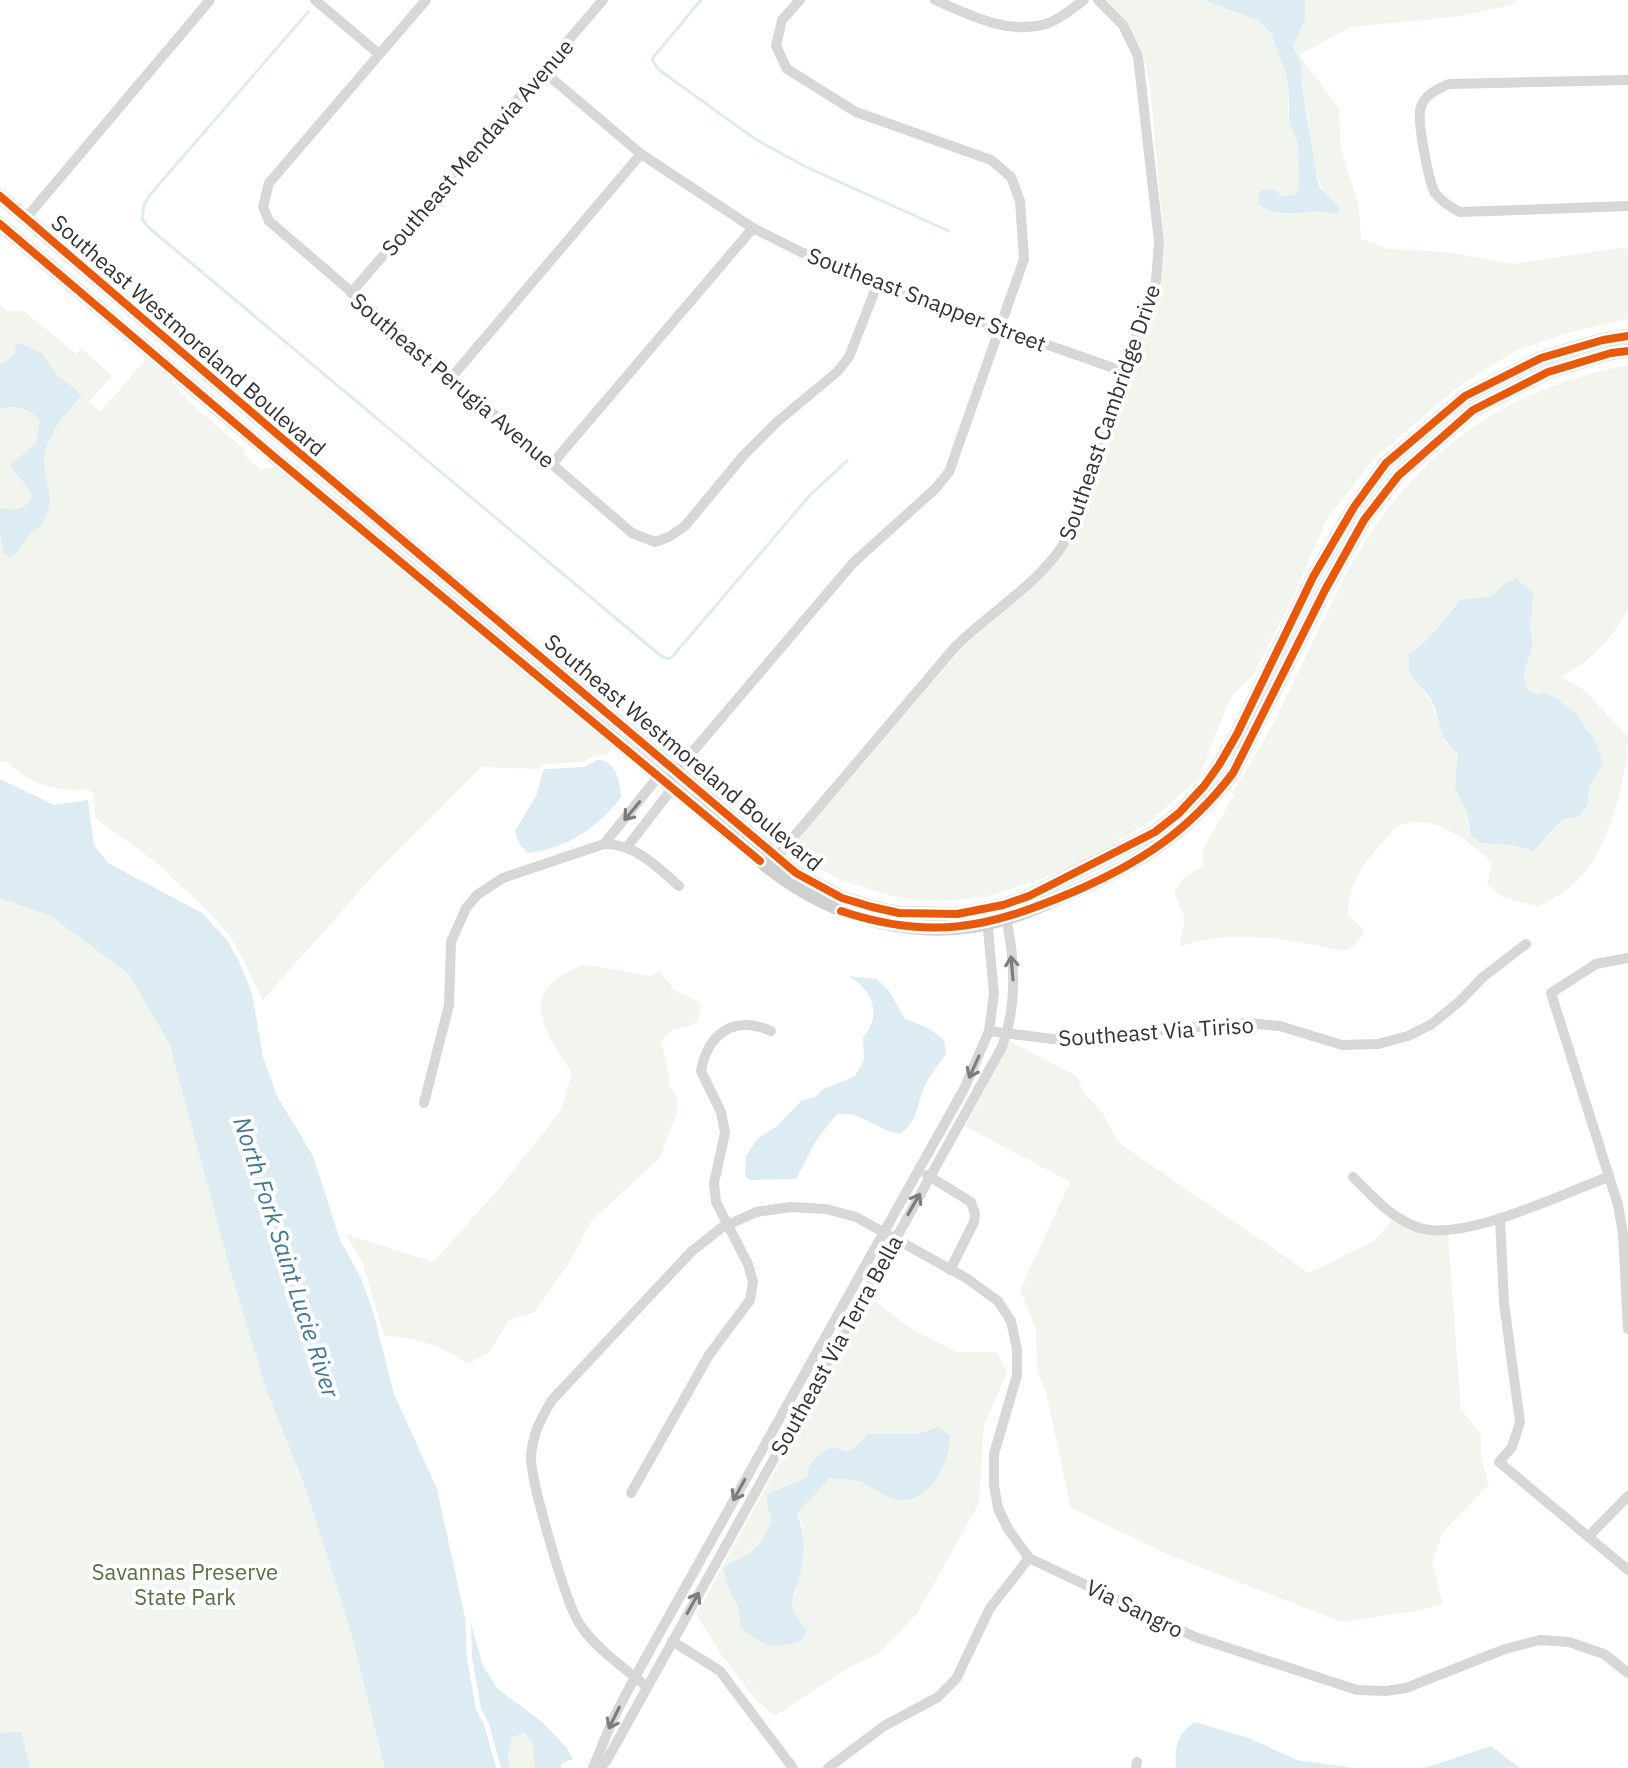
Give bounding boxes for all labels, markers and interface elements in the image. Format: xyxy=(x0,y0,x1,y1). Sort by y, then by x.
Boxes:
street label: Southeast Mendavia Avenue xyxy=(375,32,579,262)
street label: Southeast Westmoreland Boulevard xyxy=(46,208,332,462)
street label: Southeast Snapper Street xyxy=(804,240,1050,358)
street label: Southeast Cambridge Drive xyxy=(1052,280,1166,544)
street label: Southeast Perugia Avenue xyxy=(345,286,561,474)
street label: Southeast Westmoreland Boulevard xyxy=(539,627,829,877)
one-way arrow xyxy=(623,800,641,821)
one-way arrow xyxy=(1004,955,1019,982)
street label: Southeast Via Tiriso xyxy=(1057,1010,1255,1052)
one-way arrow xyxy=(966,1055,981,1079)
water label: North Fork Saint Lucie River xyxy=(226,1113,348,1403)
one-way arrow xyxy=(906,1193,922,1216)
street label: Southeast Via Terra Bella xyxy=(763,1230,909,1460)
one-way arrow xyxy=(731,1478,746,1502)
park label: Savannas Preserve State Park xyxy=(92,1557,278,1611)
street label: Via Sangro xyxy=(1082,1572,1188,1644)
one-way arrow xyxy=(686,1591,701,1615)
one-way arrow xyxy=(606,1706,621,1730)

